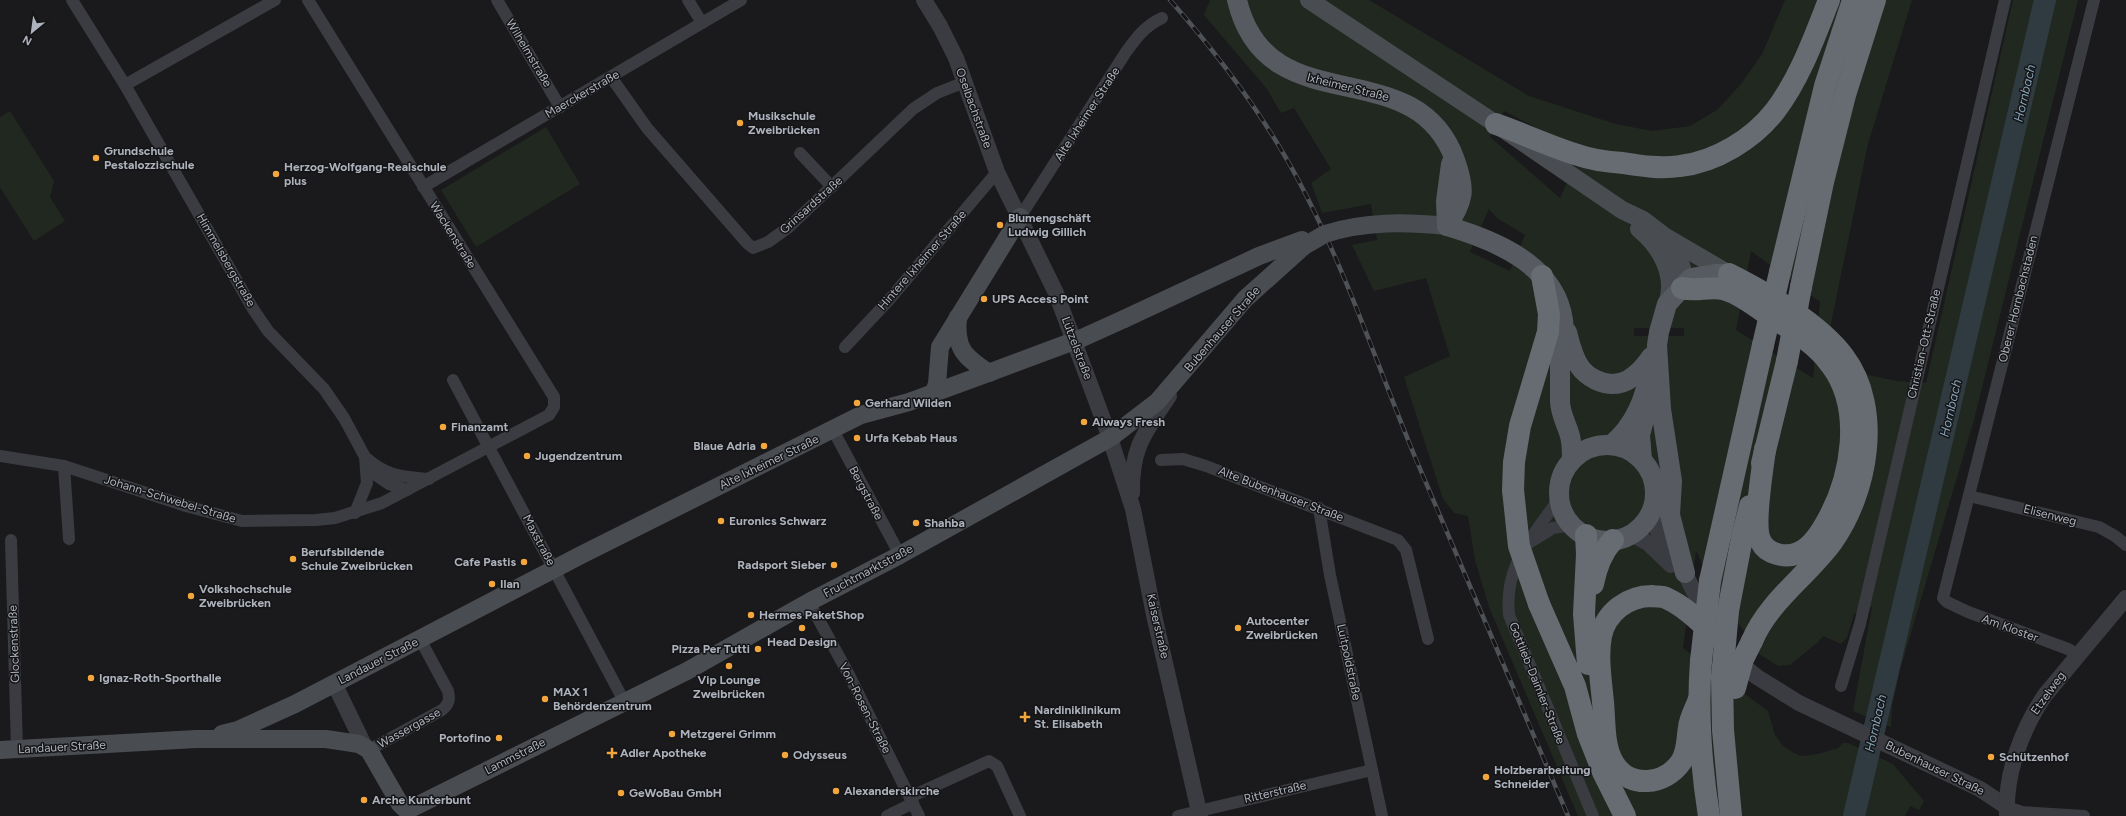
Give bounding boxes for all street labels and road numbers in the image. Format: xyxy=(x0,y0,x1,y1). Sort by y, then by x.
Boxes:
street label: Wilhelmstraße xyxy=(503,17,555,90)
street label: Alte Ixheimer Straße xyxy=(1051,64,1123,164)
street label: Oselbachstraße xyxy=(953,66,995,150)
street label: Maerckerstraße xyxy=(542,67,622,121)
street label: Ixheimer Straße xyxy=(1305,70,1391,104)
street label: Grinsardstraße xyxy=(777,173,845,237)
street label: Wackenstraße xyxy=(427,199,479,271)
street label: Hintere Ixheimer Straße xyxy=(875,207,969,313)
street label: Himmelsbergstraße xyxy=(194,211,259,309)
street label: Oberer Hornbachstaden xyxy=(1995,234,2041,364)
street label: Bubenhauser Straße xyxy=(1181,283,1263,374)
street label: Christian-Ott-Straße xyxy=(1905,288,1943,400)
street label: Lützelstraße xyxy=(1059,315,1096,382)
street label: Alte Ixheimer Straße xyxy=(717,432,821,492)
street label: Bergstraße xyxy=(846,464,886,523)
street label: Alte Bubenhauser Straße xyxy=(1216,464,1346,525)
street label: Johann-Schwebel-Straße xyxy=(102,472,238,526)
street label: Elisenweg xyxy=(2022,502,2078,528)
street label: Maxstraße xyxy=(520,512,558,568)
street label: Fruchtmarktstraße xyxy=(821,541,915,600)
street label: Kaiserstraße xyxy=(1144,592,1172,660)
street label: Glockenstraße xyxy=(6,604,22,683)
street label: Am Kloster xyxy=(1980,611,2040,645)
street label: Gottlieb-Daimler-Straße xyxy=(1506,620,1568,746)
street label: Luitpoldstraße xyxy=(1334,623,1364,702)
street label: Landauer Straße xyxy=(336,635,421,687)
street label: Von-Rosen-Straße xyxy=(836,660,894,756)
street label: Etzelweg xyxy=(2028,669,2068,717)
street label: Wassergasse xyxy=(375,705,443,751)
street label: Lammstraße xyxy=(482,734,548,777)
street label: Landauer Straße xyxy=(18,738,107,756)
street label: Bubenhauser Straße xyxy=(1883,738,1987,798)
street label: Ritterstraße xyxy=(1242,778,1308,806)

